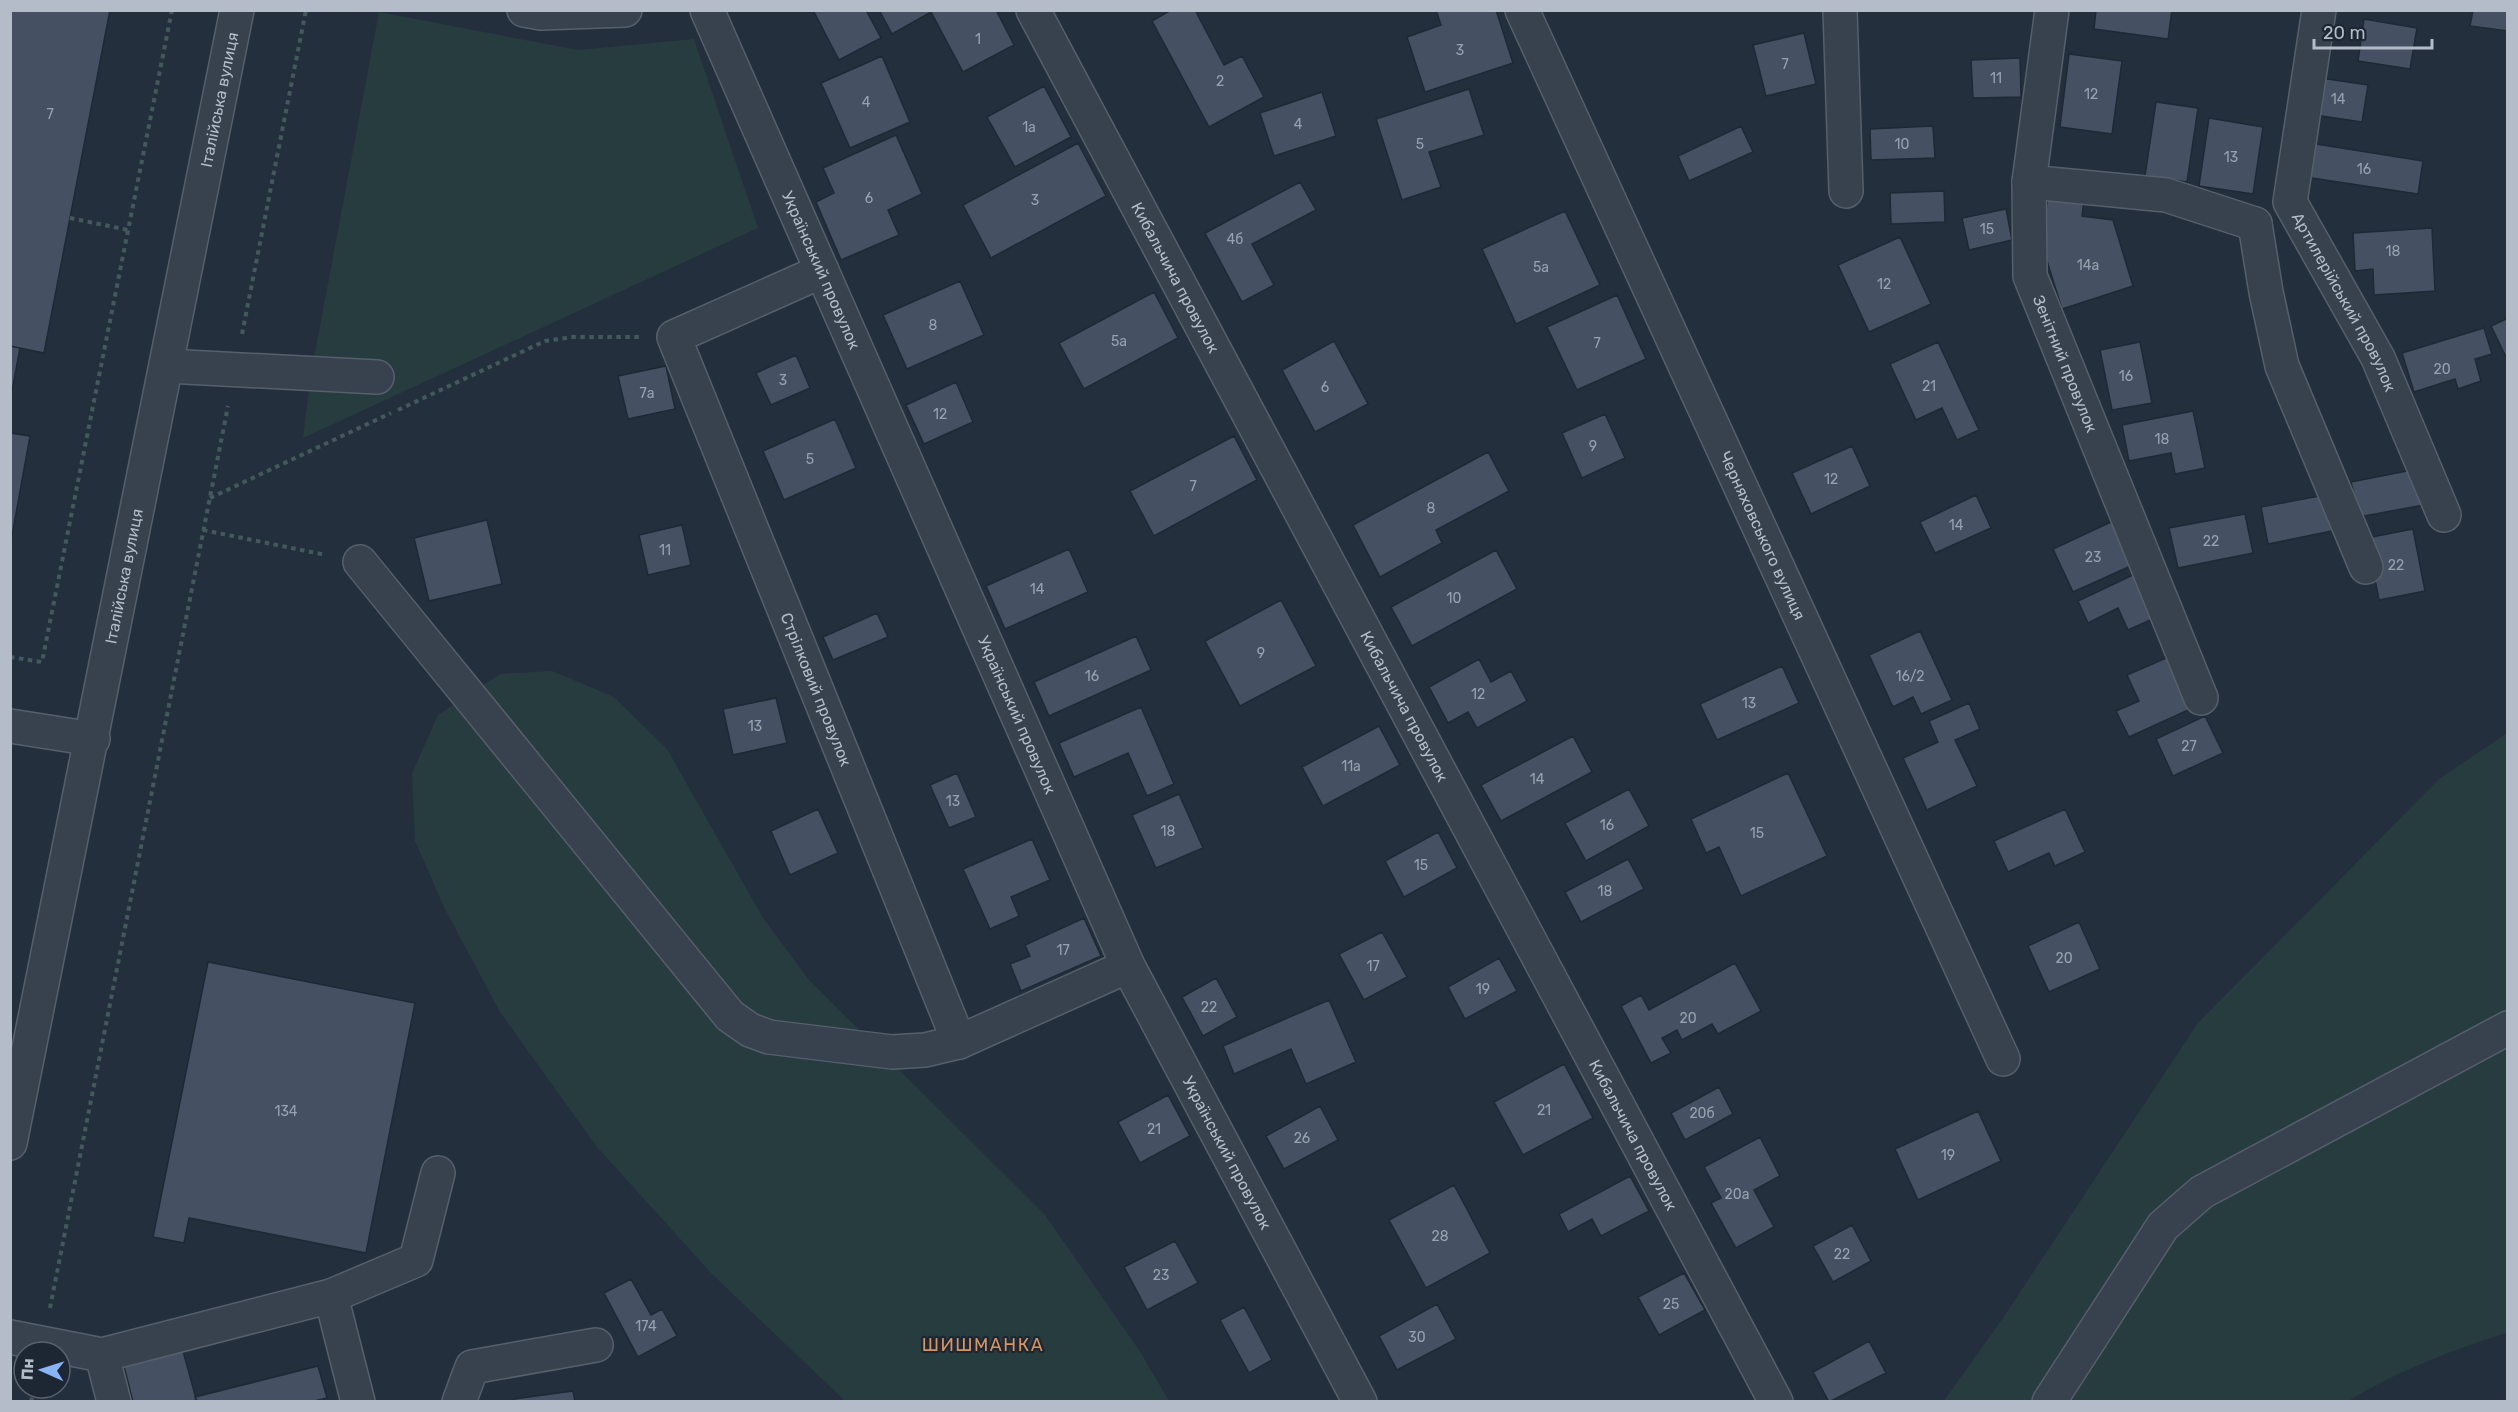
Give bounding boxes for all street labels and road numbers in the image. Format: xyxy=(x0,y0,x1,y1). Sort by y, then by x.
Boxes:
street label: Італійська вулиця xyxy=(197,31,242,169)
street label: Український провулок xyxy=(778,188,864,352)
street label: Кибальчича провулок xyxy=(1127,199,1223,357)
street label: Артилерійський провулок xyxy=(2288,209,2400,395)
street label: Зенітний провулок xyxy=(2029,292,2101,436)
street label: Черняховського вулиця xyxy=(1716,448,1809,623)
street label: Італійська вулиця xyxy=(101,507,147,646)
street label: Стрілковий провулок xyxy=(776,610,856,769)
street label: Кибальчича провулок xyxy=(1356,628,1452,785)
street label: Український провулок xyxy=(974,633,1060,797)
street label: Кибальчича провулок xyxy=(1585,1056,1681,1214)
street label: Український провулок xyxy=(1178,1073,1276,1233)

